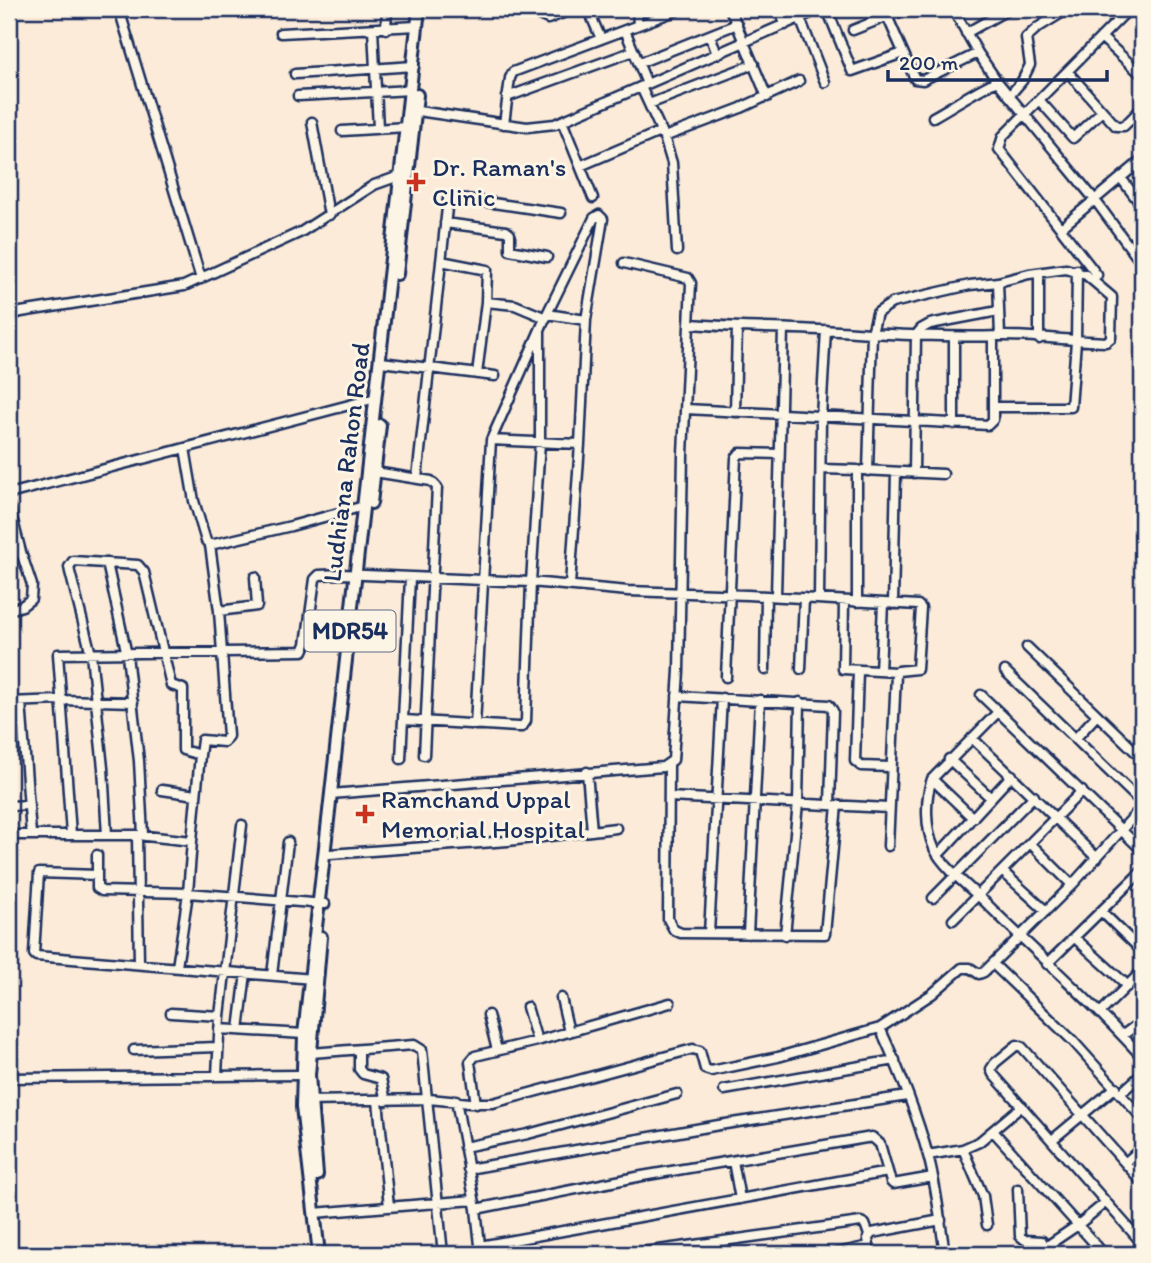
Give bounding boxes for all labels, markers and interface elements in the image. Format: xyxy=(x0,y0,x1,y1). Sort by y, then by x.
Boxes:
scale bar xyxy=(888,38,1107,82)
text: 200 m xyxy=(899,50,959,75)
place label: Dr. Raman's Clinic xyxy=(432,151,566,213)
marker: Dr. Raman's Clinic xyxy=(406,172,426,192)
street label: Ludhiana Rahon Road xyxy=(315,340,377,584)
road number: MDR54 xyxy=(304,610,396,652)
place label: Ramchand Uppal Memorial Hospital xyxy=(381,783,585,845)
marker: Ramchand Uppal Memorial Hospital xyxy=(355,804,375,824)

